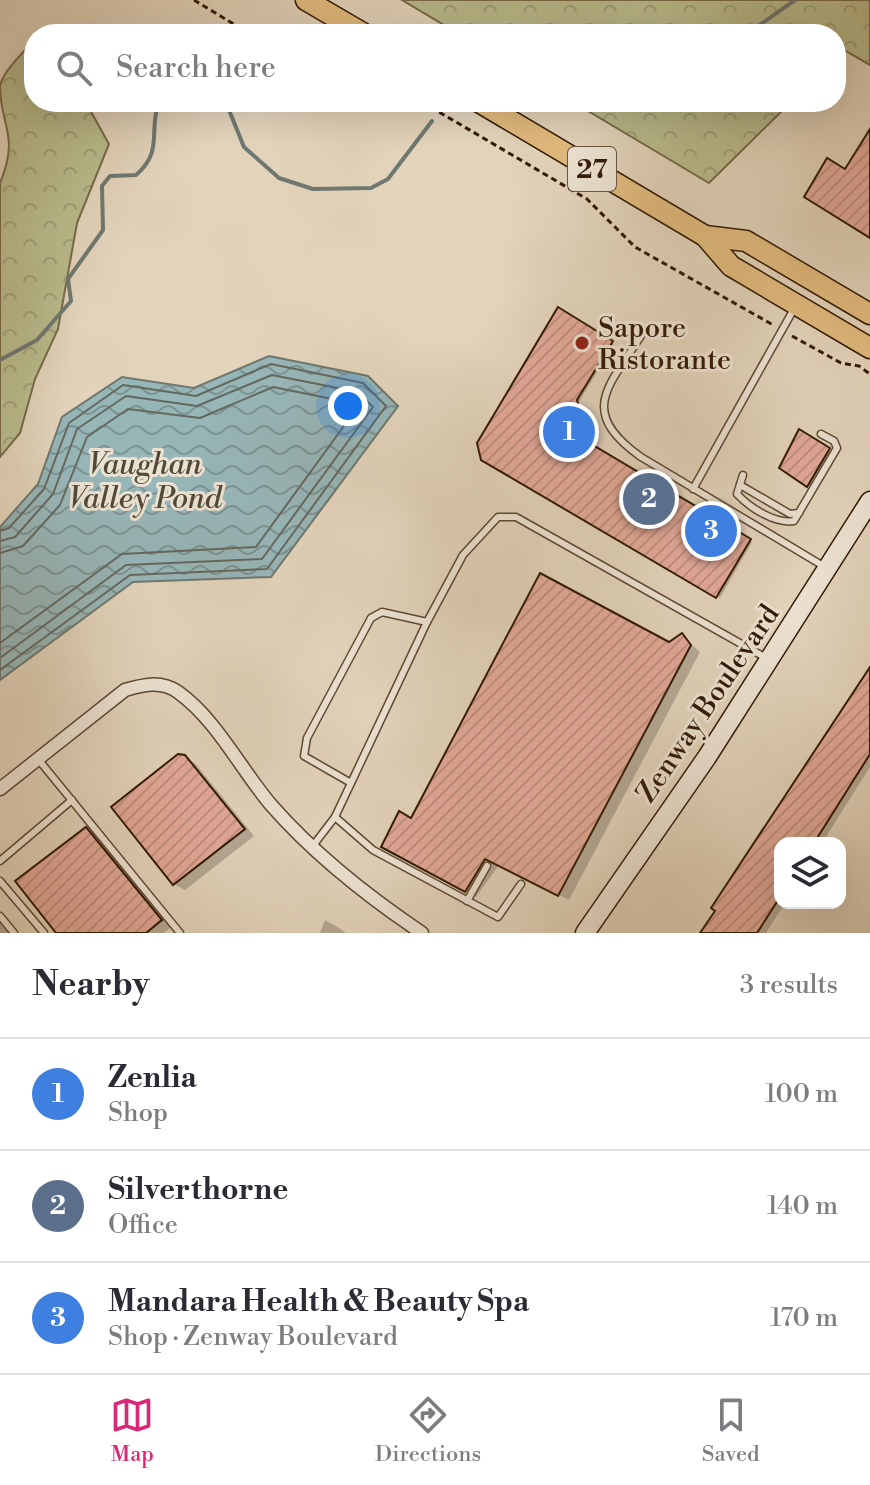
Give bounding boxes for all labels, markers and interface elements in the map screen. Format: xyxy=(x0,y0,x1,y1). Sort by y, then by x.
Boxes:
search box xyxy=(24,24,846,112)
icon: search xyxy=(52,46,96,90)
text: Search here xyxy=(116,49,276,87)
road number: 27 xyxy=(568,147,616,191)
place label: Sapore Ristorante xyxy=(598,311,731,378)
marker: Sapore Ristorante xyxy=(573,334,591,352)
your location xyxy=(328,386,368,426)
pin: 1 xyxy=(543,402,595,462)
water label: Vaughan Valley Pond xyxy=(69,446,223,518)
pin: 2 xyxy=(623,469,675,529)
pin: 3 xyxy=(685,501,737,561)
street label: Zenway Boulevard xyxy=(629,598,787,809)
map controls xyxy=(774,837,846,909)
button: layers xyxy=(774,837,846,909)
text: Nearby xyxy=(32,964,150,1006)
text: 3 results xyxy=(740,969,838,1001)
text: Zenlia xyxy=(108,1059,197,1097)
text: 1 xyxy=(52,1078,64,1110)
text: 100 m xyxy=(765,1078,838,1110)
text: Shop xyxy=(108,1097,168,1129)
text: Silverthorne xyxy=(108,1171,288,1209)
text: 2 xyxy=(50,1190,66,1222)
text: 140 m xyxy=(767,1190,838,1222)
text: Office xyxy=(108,1209,178,1241)
text: Mandara Health & Beauty Spa xyxy=(108,1283,529,1321)
text: 3 xyxy=(50,1302,66,1334)
text: 170 m xyxy=(770,1302,838,1334)
text: Shop · Zenway Boulevard xyxy=(108,1321,398,1353)
tab: Map xyxy=(110,1393,154,1468)
tab: Directions xyxy=(375,1393,481,1468)
tab: Saved xyxy=(702,1393,760,1468)

